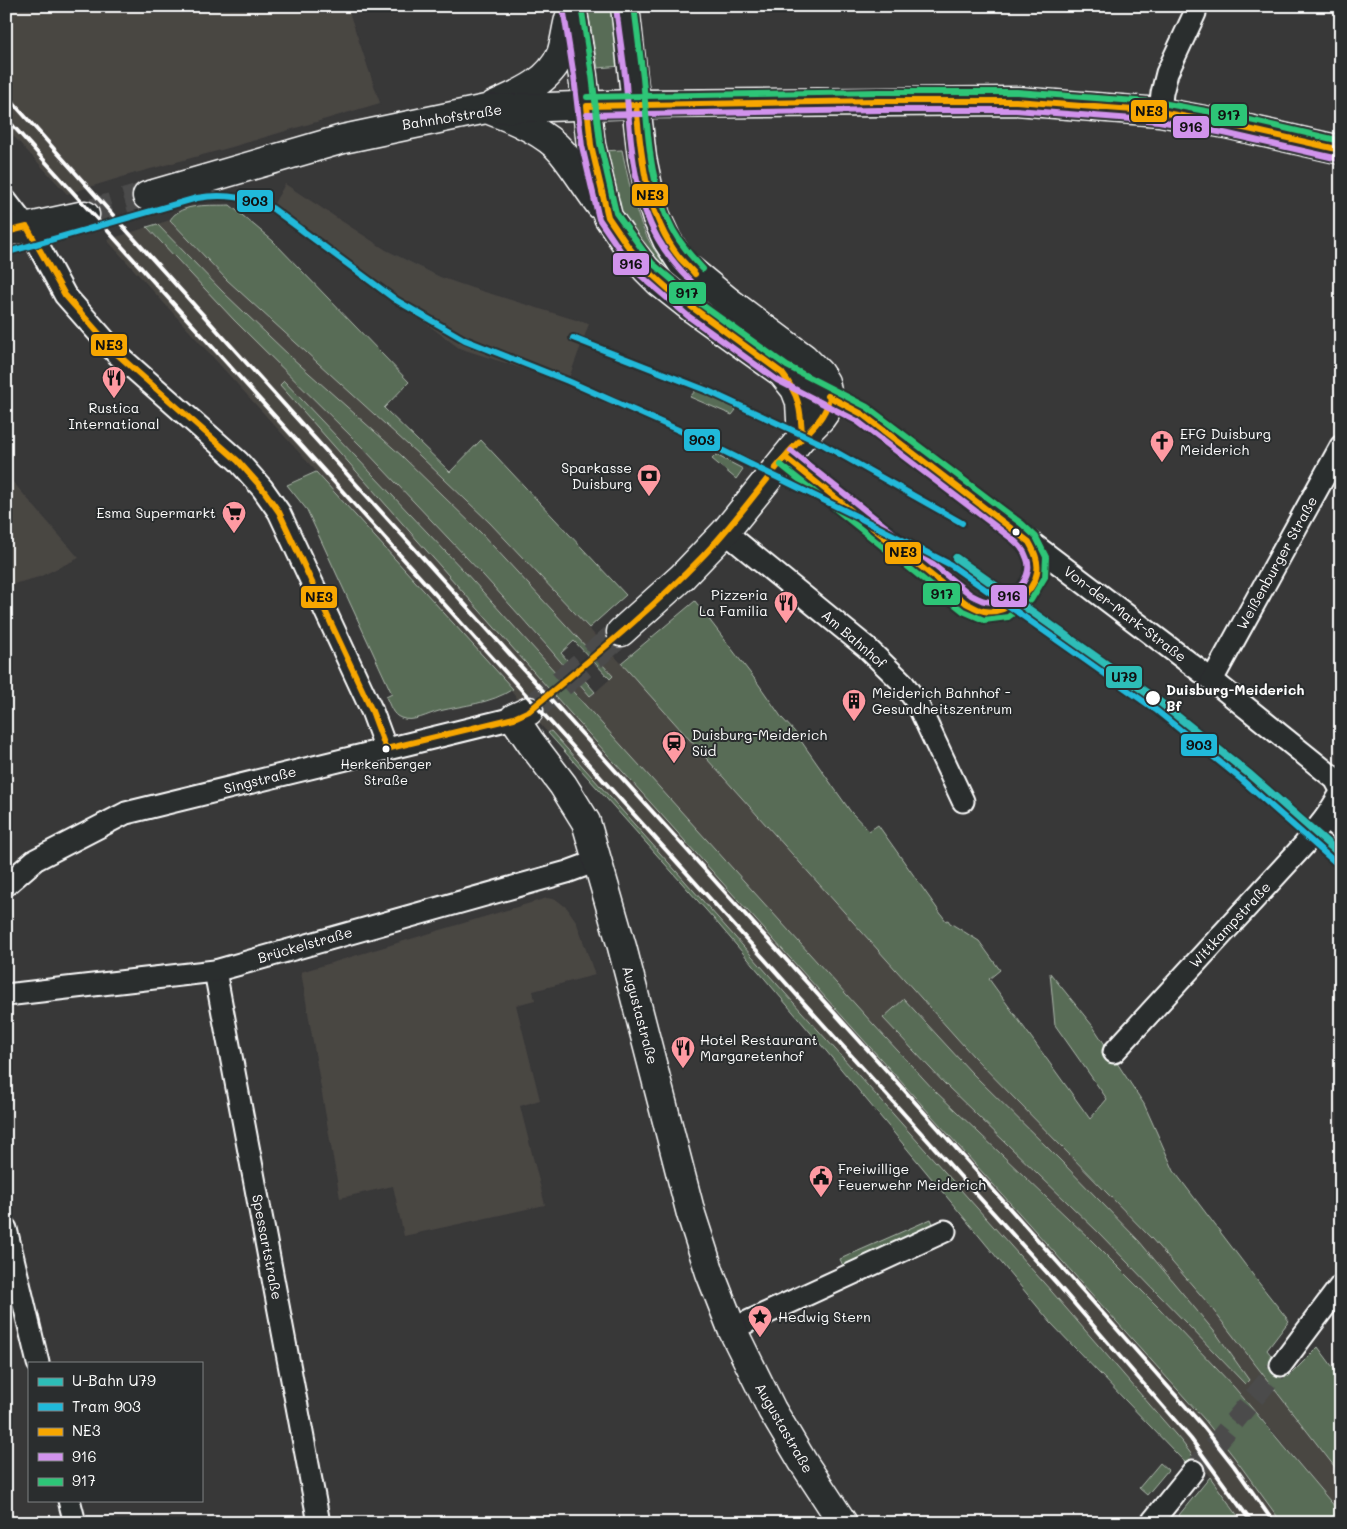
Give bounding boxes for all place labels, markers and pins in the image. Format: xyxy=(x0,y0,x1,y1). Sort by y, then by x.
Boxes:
restaurant icon: Rustica International xyxy=(101,365,127,399)
place label: Rustica International xyxy=(69,398,159,433)
place label: EFG Duisburg Meiderich xyxy=(1180,424,1271,459)
church icon: EFG Duisburg Meiderich xyxy=(1149,429,1175,463)
place label: Sparkasse Duisburg xyxy=(561,458,632,493)
bank icon: Sparkasse Duisburg xyxy=(636,463,662,497)
supermarket icon: Esma Supermarkt xyxy=(221,500,247,534)
place label: Esma Supermarkt xyxy=(96,503,216,522)
unlabelled marker xyxy=(1011,527,1021,537)
place label: Pizzeria La Familia xyxy=(699,585,768,620)
restaurant icon: Pizzeria La Familia xyxy=(773,590,799,624)
place label: Duisburg-Meiderich Bf xyxy=(1166,680,1304,715)
place label: Meiderich Bahnhof - Gesundheitszentrum xyxy=(872,683,1012,718)
building icon: Meiderich Bahnhof - Gesundheitszentrum xyxy=(841,688,867,722)
marker: Duisburg-Meiderich Bf xyxy=(1144,689,1162,707)
place label: Duisburg-Meiderich Süd xyxy=(692,725,827,760)
station icon: Duisburg-Meiderich Süd xyxy=(661,730,687,764)
marker: Herkenberger Straße xyxy=(381,744,391,754)
place label: Herkenberger Straße xyxy=(341,755,431,788)
place label: Hotel Restaurant Margaretenhof xyxy=(700,1030,818,1065)
restaurant icon: Hotel Restaurant Margaretenhof xyxy=(670,1035,696,1069)
place label: Freiwillige Feuerwehr Meiderich xyxy=(838,1159,986,1194)
public building icon: Freiwillige Feuerwehr Meiderich xyxy=(808,1164,834,1198)
place icon: Hedwig Stern xyxy=(747,1304,773,1338)
place label: Hedwig Stern xyxy=(778,1307,871,1326)

